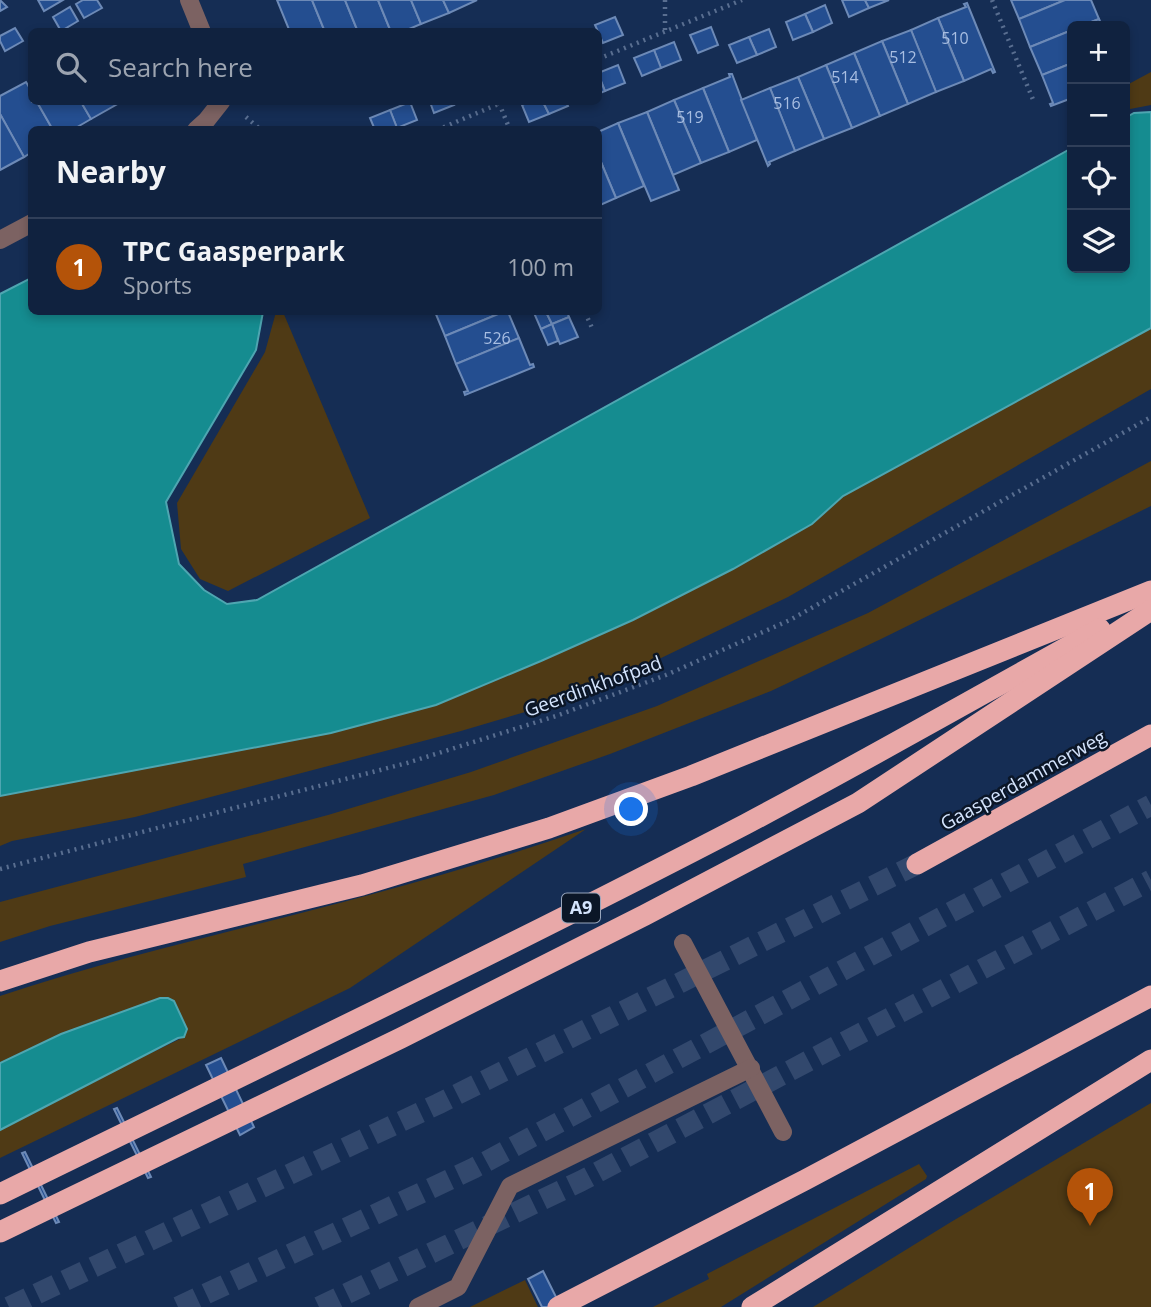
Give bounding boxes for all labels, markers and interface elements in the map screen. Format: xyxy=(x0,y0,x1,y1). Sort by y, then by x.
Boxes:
map controls xyxy=(1067,21,1130,273)
button: + xyxy=(1067,21,1130,84)
house number: 510 xyxy=(941,27,969,49)
search box xyxy=(28,28,602,105)
house number: 512 xyxy=(889,46,917,68)
icon: search xyxy=(52,48,90,86)
text: Search here xyxy=(108,49,253,85)
house number: 514 xyxy=(831,66,859,88)
button: − xyxy=(1067,84,1130,147)
house number: 516 xyxy=(773,92,801,114)
house number: 519 xyxy=(676,106,704,128)
button: locate xyxy=(1067,147,1130,210)
text: Nearby xyxy=(56,151,166,192)
button: layers xyxy=(1067,210,1130,273)
text: TPC Gaasperpark xyxy=(123,233,345,269)
text: 1 xyxy=(72,251,86,283)
text: 100 m xyxy=(507,251,574,283)
text: Sports xyxy=(123,269,192,301)
house number: 526 xyxy=(483,327,511,349)
street label: Geerdinkhofpad xyxy=(521,649,665,723)
street label: Gaasperdammerweg xyxy=(936,724,1110,836)
your location xyxy=(614,792,648,826)
road number: A9 xyxy=(562,894,600,923)
pin: 1 xyxy=(1067,1168,1113,1226)

